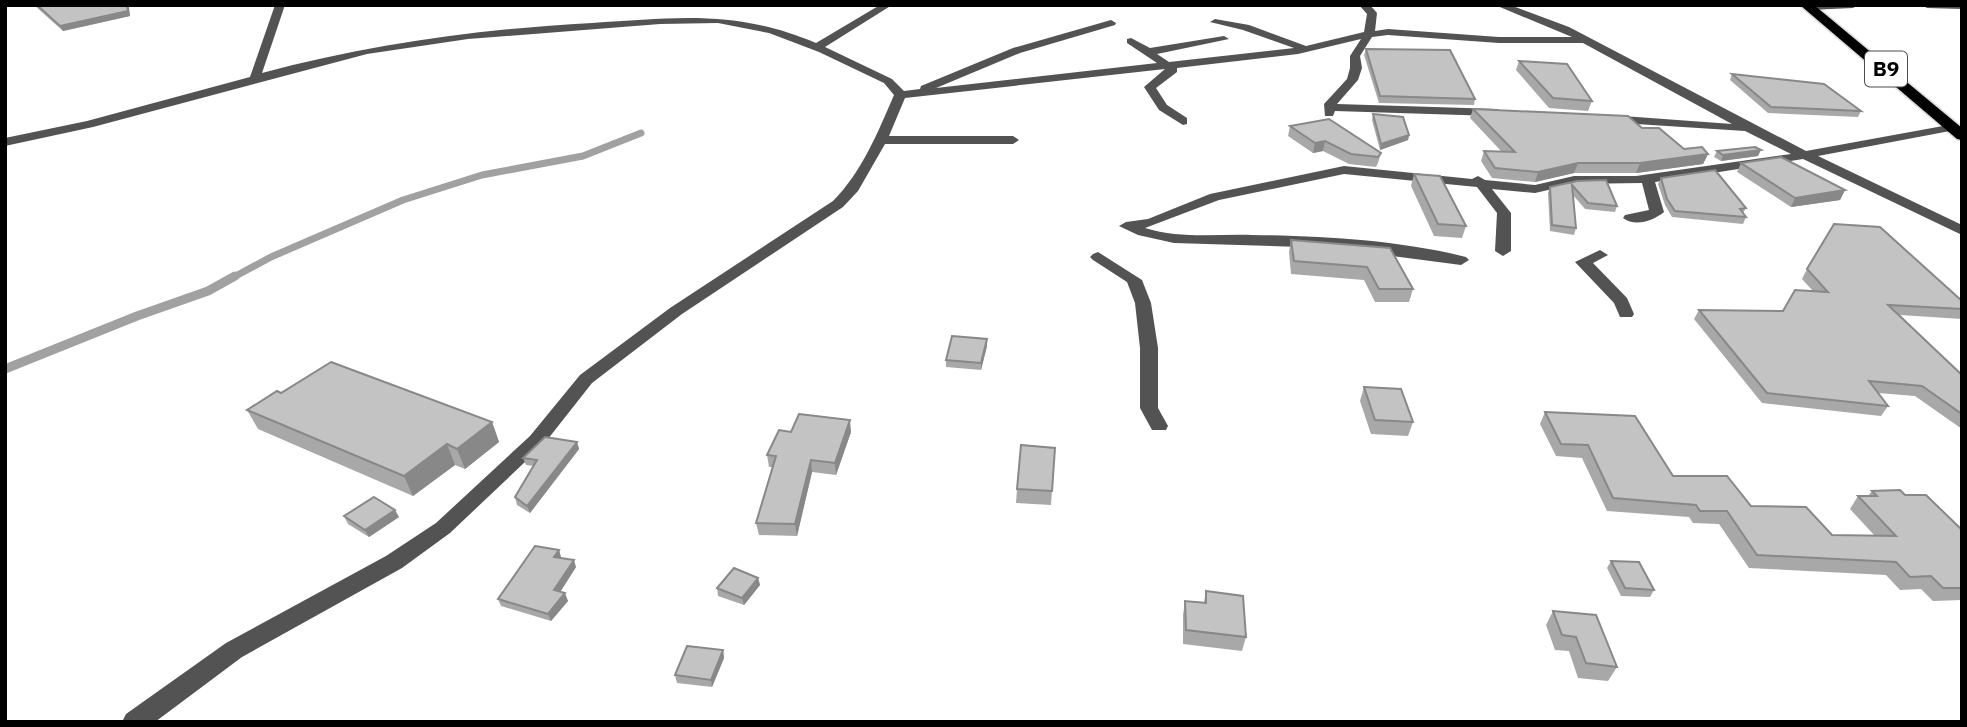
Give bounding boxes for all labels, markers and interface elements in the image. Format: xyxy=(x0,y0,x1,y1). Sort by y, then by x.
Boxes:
road number: B9 xyxy=(1865,52,1907,86)

